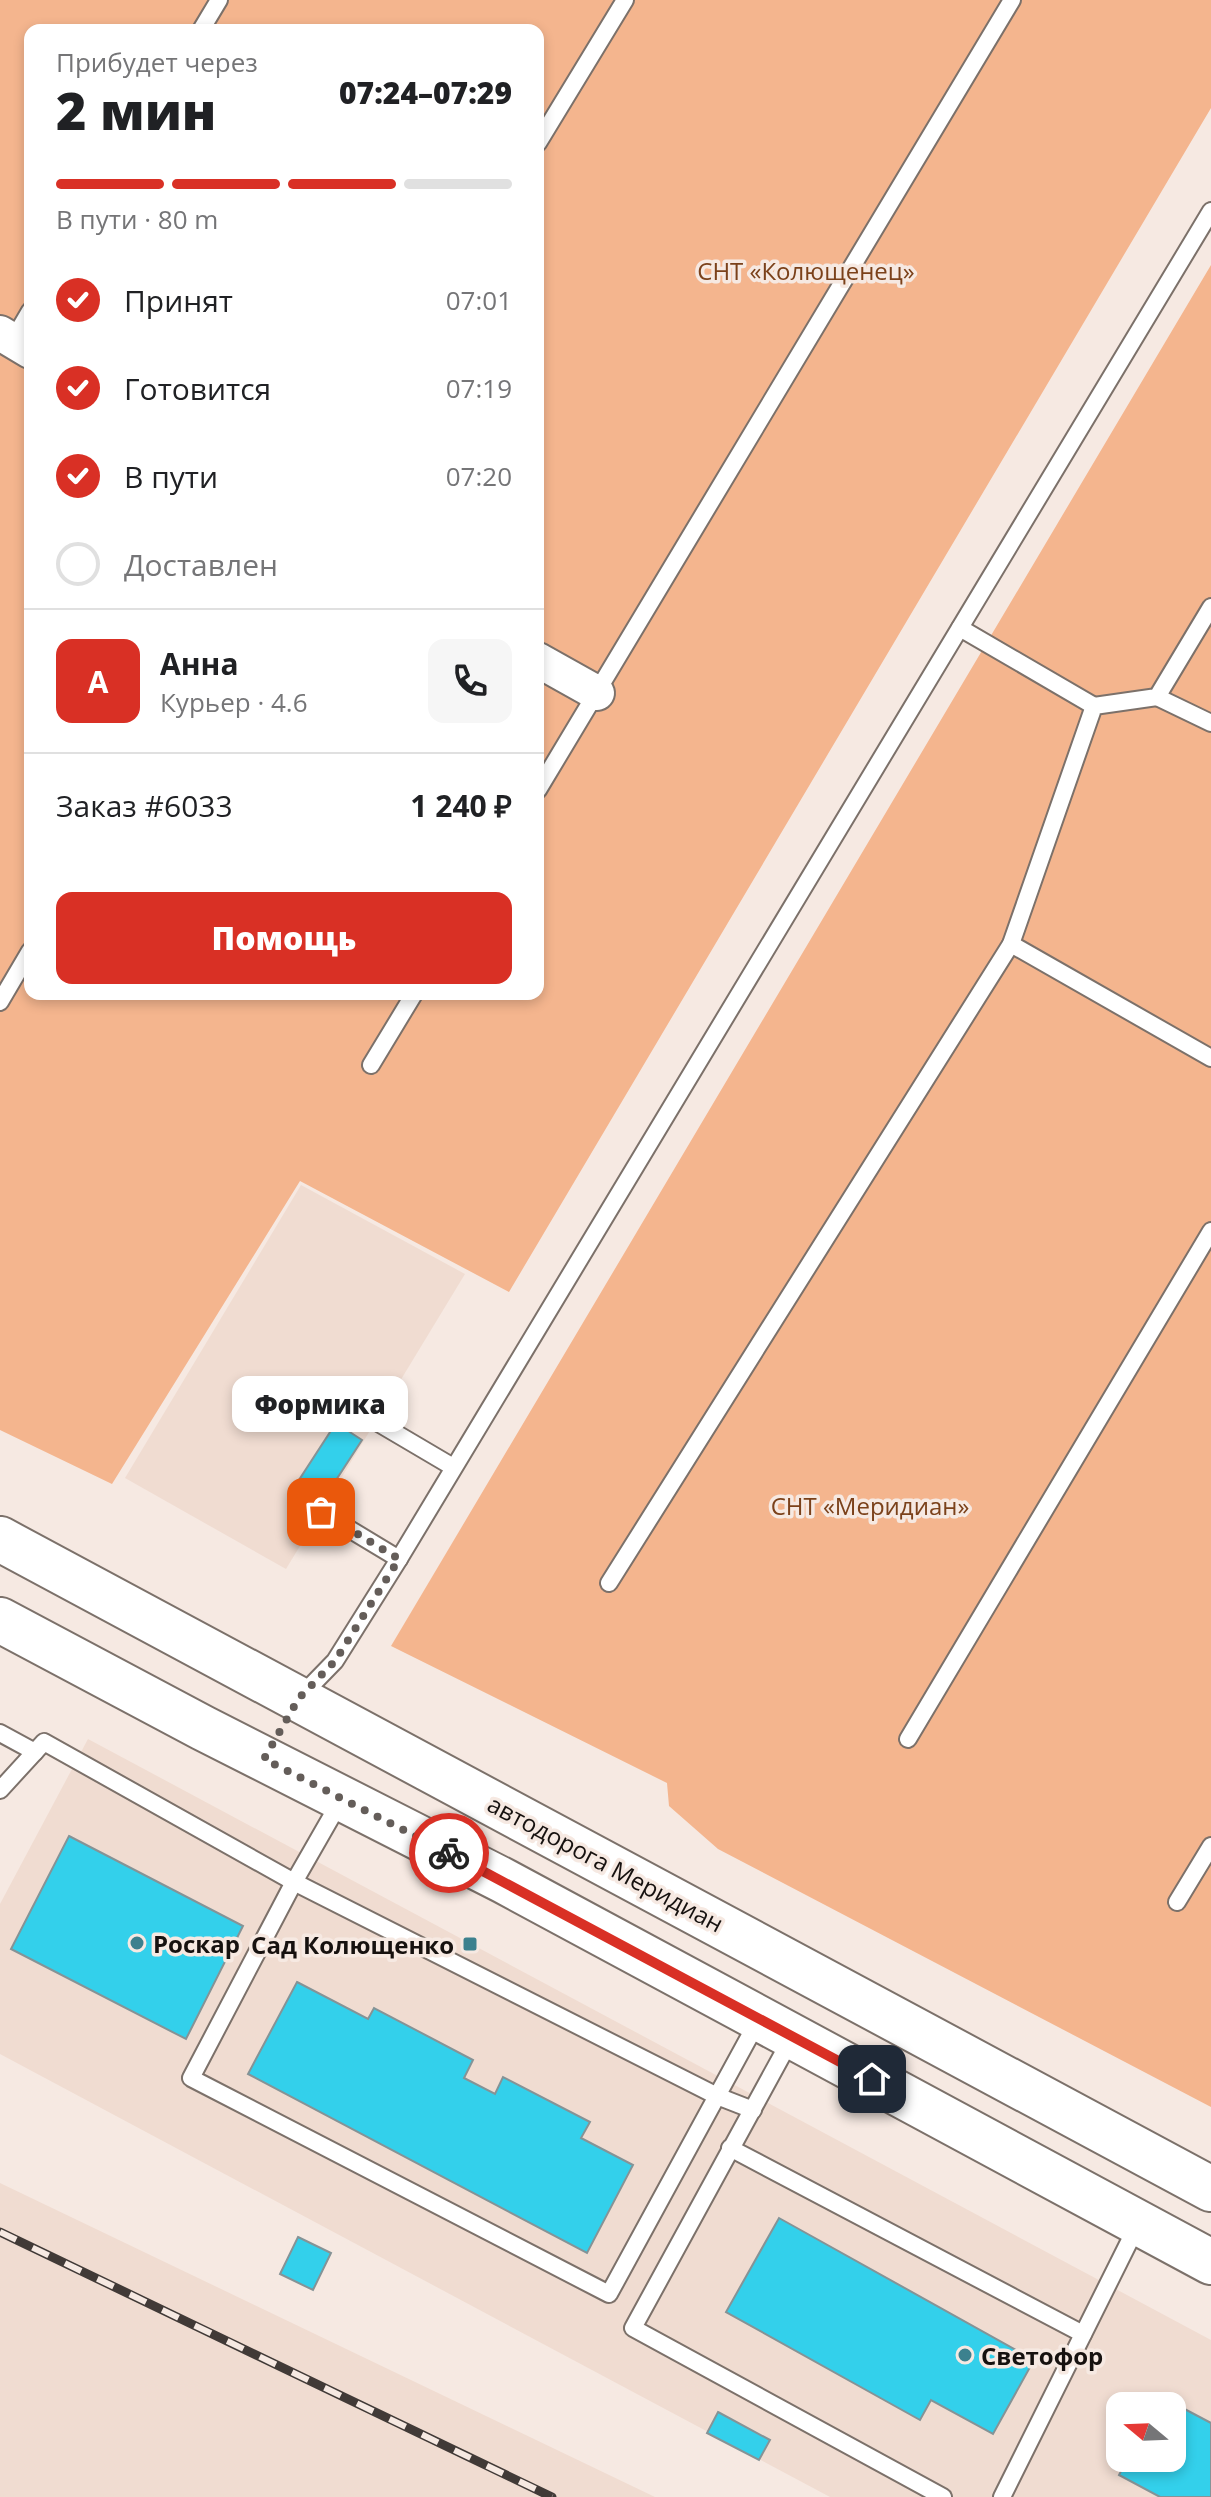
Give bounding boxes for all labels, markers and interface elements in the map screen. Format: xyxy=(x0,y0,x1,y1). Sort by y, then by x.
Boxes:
text: Прибудет через xyxy=(56,44,258,80)
text: 07:24–07:29 xyxy=(339,72,512,113)
text: 2 мин xyxy=(56,74,216,145)
text: В пути · 80 m xyxy=(56,201,218,237)
park label: СНТ «Колющенец» xyxy=(697,254,915,287)
icon: check xyxy=(56,278,100,322)
text: Принят xyxy=(124,280,233,321)
text: 07:01 xyxy=(446,282,512,318)
icon: check xyxy=(56,366,100,410)
text: Готовится xyxy=(124,368,271,409)
text: 07:19 xyxy=(446,370,512,406)
icon: check xyxy=(56,454,100,498)
text: В пути xyxy=(124,456,218,497)
text: 07:20 xyxy=(446,458,512,494)
text: Доставлен xyxy=(124,544,278,585)
button: phone xyxy=(428,639,512,723)
text: Анна xyxy=(160,643,239,684)
text: А xyxy=(88,661,108,702)
text: Курьер · 4.6 xyxy=(160,684,308,720)
text: Заказ #6033 xyxy=(56,785,233,826)
text: 1 240 ₽ xyxy=(410,785,512,826)
button: Помощь xyxy=(56,892,512,984)
callout: Формика xyxy=(233,1376,409,1432)
text: Формика xyxy=(254,1386,386,1422)
pin xyxy=(287,1478,355,1546)
park label: СНТ «Меридиан» xyxy=(771,1489,969,1522)
icon: bag xyxy=(299,1490,343,1534)
street label: автодорога Меридиан xyxy=(482,1787,730,1939)
courier xyxy=(409,1813,489,1893)
icon: bike xyxy=(427,1831,471,1875)
place label: Роскар xyxy=(153,1927,240,1960)
place label: Сад Колющенко xyxy=(251,1928,454,1961)
marker: Роскар xyxy=(128,1934,146,1952)
marker: Сад Колющенко xyxy=(461,1935,479,1953)
pin xyxy=(838,2045,906,2113)
icon: home xyxy=(850,2057,894,2101)
place label: Светофор xyxy=(981,2339,1103,2372)
marker: Светофор xyxy=(956,2346,974,2364)
north arrow xyxy=(1106,2392,1186,2472)
map controls xyxy=(1106,2392,1186,2472)

